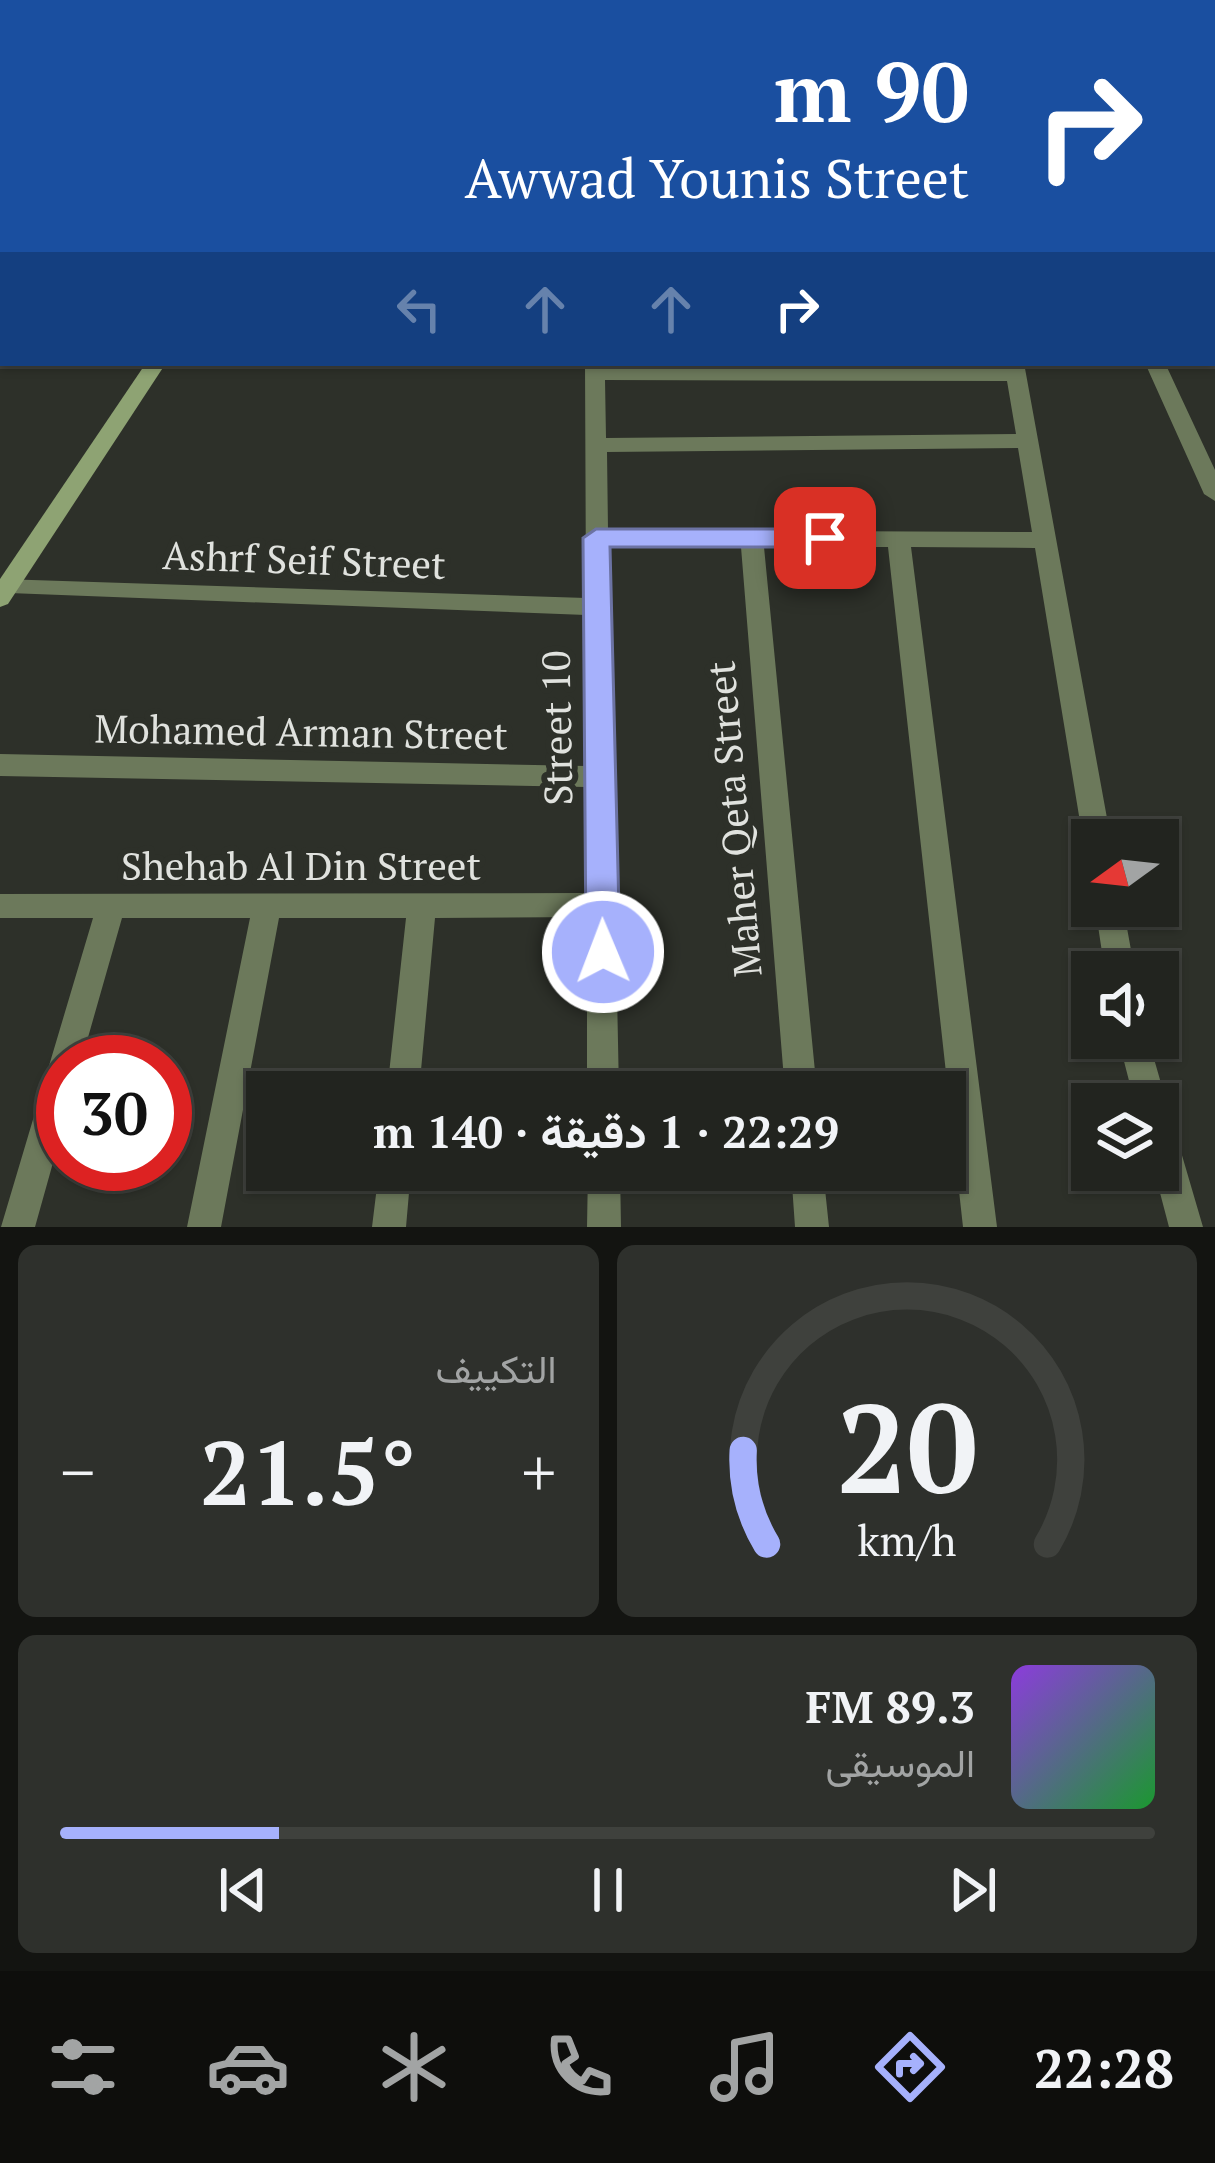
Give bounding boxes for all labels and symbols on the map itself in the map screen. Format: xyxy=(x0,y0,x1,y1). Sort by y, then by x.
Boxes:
pin xyxy=(774,487,876,589)
street label: Ashrf Seif Street xyxy=(162,528,447,590)
street label: Street 10 xyxy=(529,650,583,806)
street label: Maher Qeta Street xyxy=(693,659,773,979)
street label: Mohamed Arman Street xyxy=(94,701,508,761)
north arrow xyxy=(1071,819,1179,927)
street label: Shehab Al Din Street xyxy=(121,839,481,891)
position arrow xyxy=(540,889,666,1015)
speed limit sign: 30 xyxy=(36,1035,192,1191)

